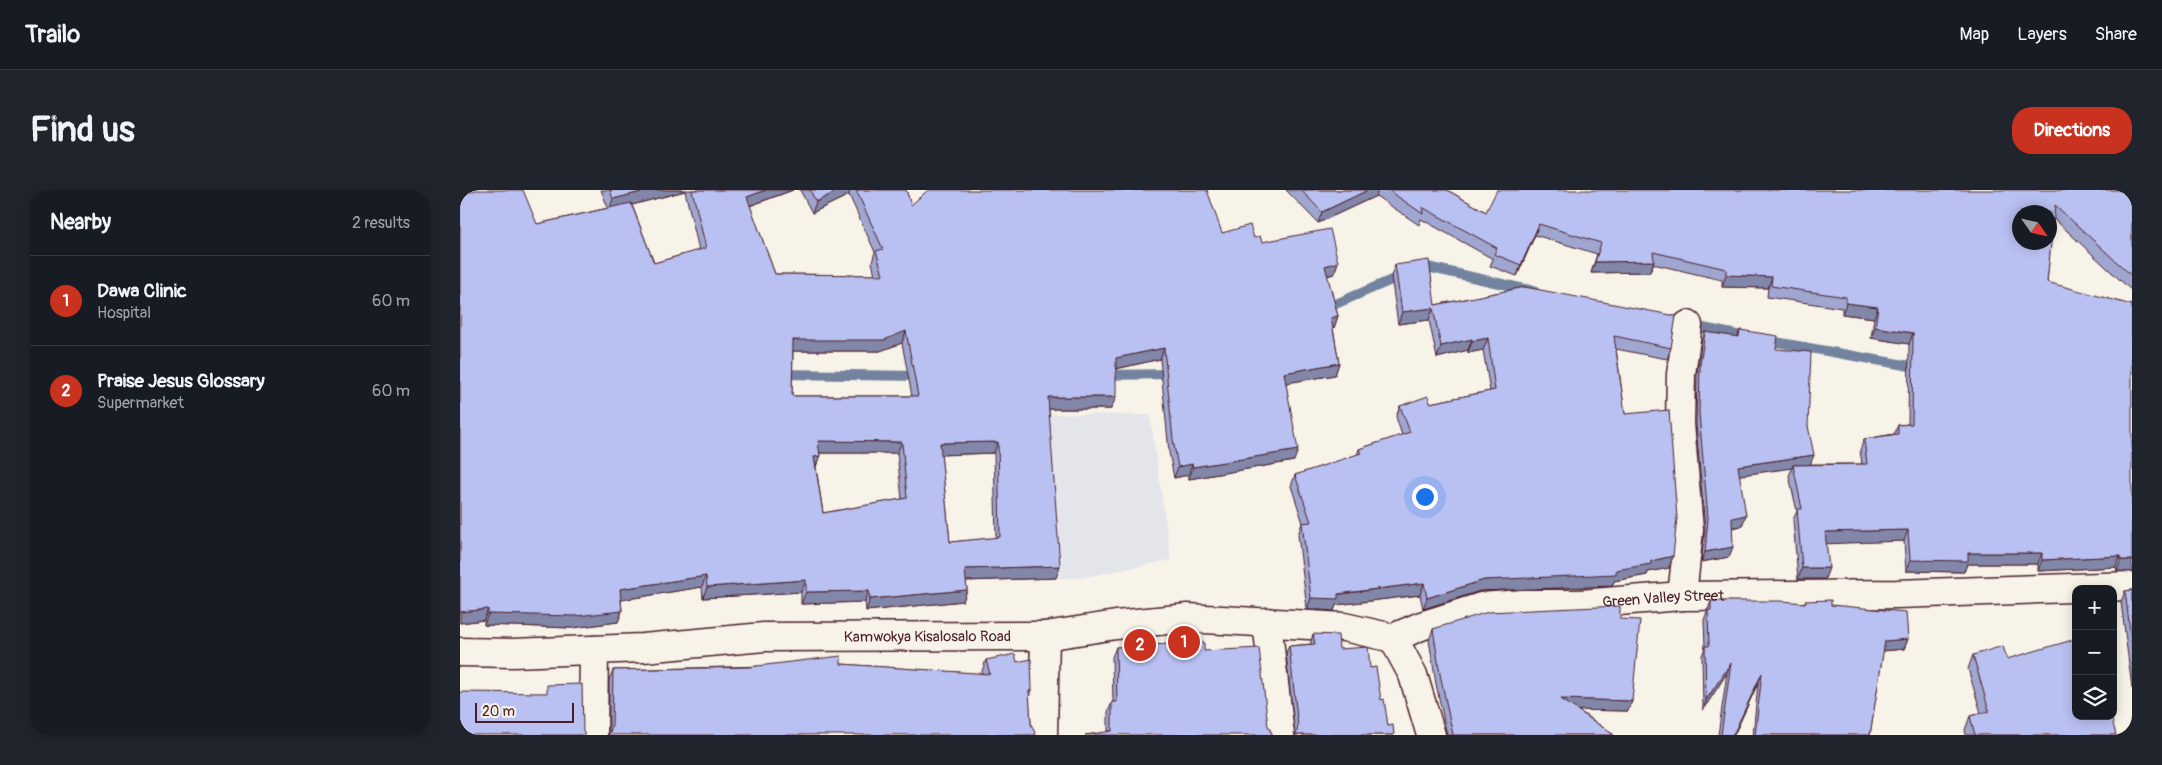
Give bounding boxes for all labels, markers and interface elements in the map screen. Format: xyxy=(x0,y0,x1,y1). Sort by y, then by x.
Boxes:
text: Trailo xyxy=(25,20,80,49)
text: Map xyxy=(1960,23,1989,46)
text: Layers xyxy=(2017,23,2067,46)
text: Share xyxy=(2095,23,2137,46)
button: Directions xyxy=(2012,107,2132,154)
text: Find us xyxy=(30,108,135,152)
north arrow xyxy=(2012,205,2057,250)
text: Nearby xyxy=(50,209,111,236)
text: 2 results xyxy=(352,213,410,233)
text: Dawa Clinic xyxy=(97,279,187,303)
text: 1 xyxy=(63,291,69,311)
text: 60 m xyxy=(372,291,410,311)
text: Hospital xyxy=(97,303,151,323)
text: Praise Jesus Glossary xyxy=(97,369,265,393)
text: 2 xyxy=(62,381,70,401)
text: 60 m xyxy=(372,381,410,401)
text: Supermarket xyxy=(97,393,184,413)
your location xyxy=(1412,484,1438,510)
map controls xyxy=(2072,585,2117,720)
button: + xyxy=(2072,585,2117,630)
street label: Green Valley Street xyxy=(1602,586,1725,612)
pin: 1 xyxy=(1168,623,1200,661)
pin: 2 xyxy=(1124,626,1156,664)
street label: Kamwokya Kisalosalo Road xyxy=(844,627,1011,646)
button: − xyxy=(2072,630,2117,675)
button: layers xyxy=(2072,675,2117,720)
scale bar xyxy=(475,700,574,723)
text: 20 m xyxy=(482,703,515,720)

